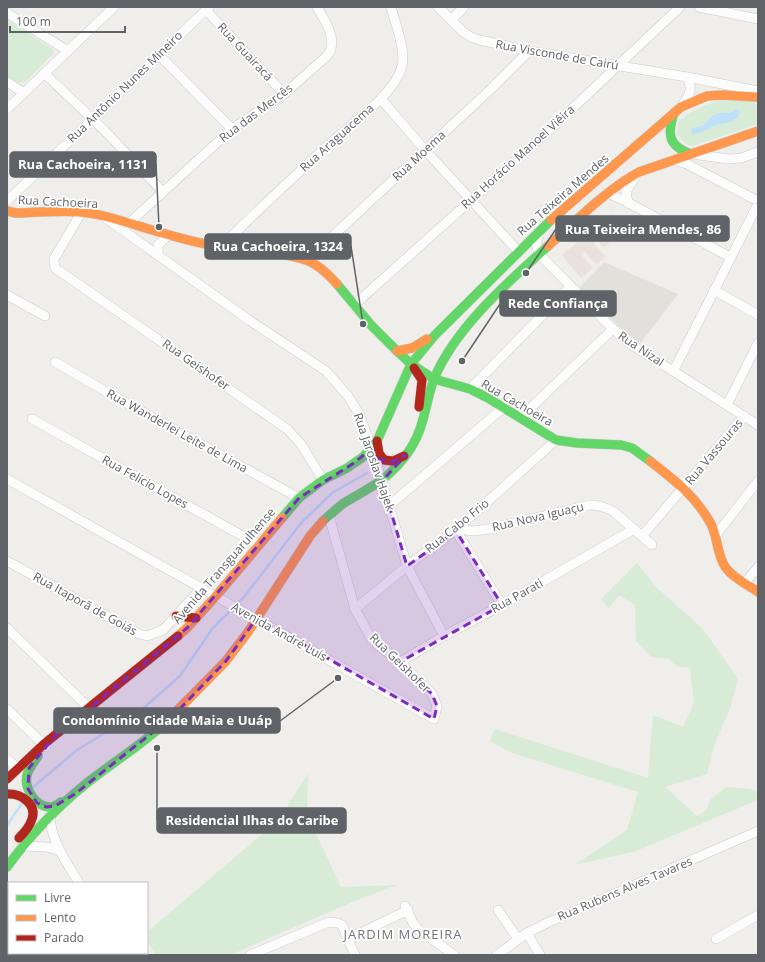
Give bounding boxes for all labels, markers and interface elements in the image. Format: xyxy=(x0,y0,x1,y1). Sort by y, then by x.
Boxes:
scale bar xyxy=(10,8,125,34)
text: 100 m xyxy=(16,13,51,30)
street label: Rua Guairacá xyxy=(214,19,277,85)
street label: Rua Antônio Nunes Mineiro xyxy=(63,27,186,146)
street label: Rua Visconde de Cairú xyxy=(494,35,620,74)
street label: Rua das Mercês xyxy=(215,79,296,146)
street label: Rua Araguacema xyxy=(296,100,377,176)
street label: Rua Horácio Manoel Viêira xyxy=(457,101,578,212)
street label: Rua Moema xyxy=(388,127,449,185)
street label: Rua Teixeira Mendes xyxy=(513,150,612,239)
callout: Rua Cachoeira, 1131 xyxy=(10,152,156,177)
text: Rua Cachoeira, 1131 xyxy=(18,155,148,173)
street label: Rua Cachoeira xyxy=(17,191,99,212)
callout: Rua Teixeira Mendes, 86 xyxy=(556,216,729,241)
text: Rua Teixeira Mendes, 86 xyxy=(565,220,722,238)
callout: Rua Cachoeira, 1324 xyxy=(205,234,351,259)
text: Rua Cachoeira, 1324 xyxy=(213,237,344,255)
callout: Rede Confiança xyxy=(500,291,616,316)
text: Rede Confiança xyxy=(508,294,608,312)
street label: Rua Nizal xyxy=(615,327,668,370)
street label: Rua Geishofer xyxy=(159,335,234,394)
street label: Rua Cachoeira xyxy=(478,375,556,430)
street label: Rua Wanderlei Leite de Lima xyxy=(104,385,251,477)
street label: Rua Jaroslav Hajek xyxy=(350,411,399,514)
street label: Rua Vassouras xyxy=(681,415,747,488)
street label: Rua Felício Lopes xyxy=(99,451,192,512)
street label: Rua Cabo Frio xyxy=(421,495,492,557)
street label: Rua Nova Iguaçu xyxy=(490,498,585,535)
street label: Avenida Transguarulhense xyxy=(168,504,279,627)
street label: Rua Itaporã de Goiás xyxy=(30,568,141,639)
street label: Rua Parati xyxy=(488,574,546,617)
street label: Avenida André Luís xyxy=(228,598,331,665)
street label: Rua Geishofer xyxy=(366,629,435,696)
callout: Condomínio Cidade Maia e Uuáp xyxy=(54,708,280,733)
text: Condomínio Cidade Maia e Uuáp xyxy=(62,711,272,729)
callout: Residencial Ilhas do Caribe xyxy=(157,808,346,833)
text: Residencial Ilhas do Caribe xyxy=(165,811,339,829)
street label: Rua Rubens Alves Tavares xyxy=(555,852,695,925)
legend xyxy=(8,882,148,954)
text: Livre xyxy=(44,889,71,906)
text: Lento xyxy=(44,909,76,926)
district label: JARDIM MOREIRA xyxy=(342,925,462,943)
text: Parado xyxy=(44,929,84,946)

